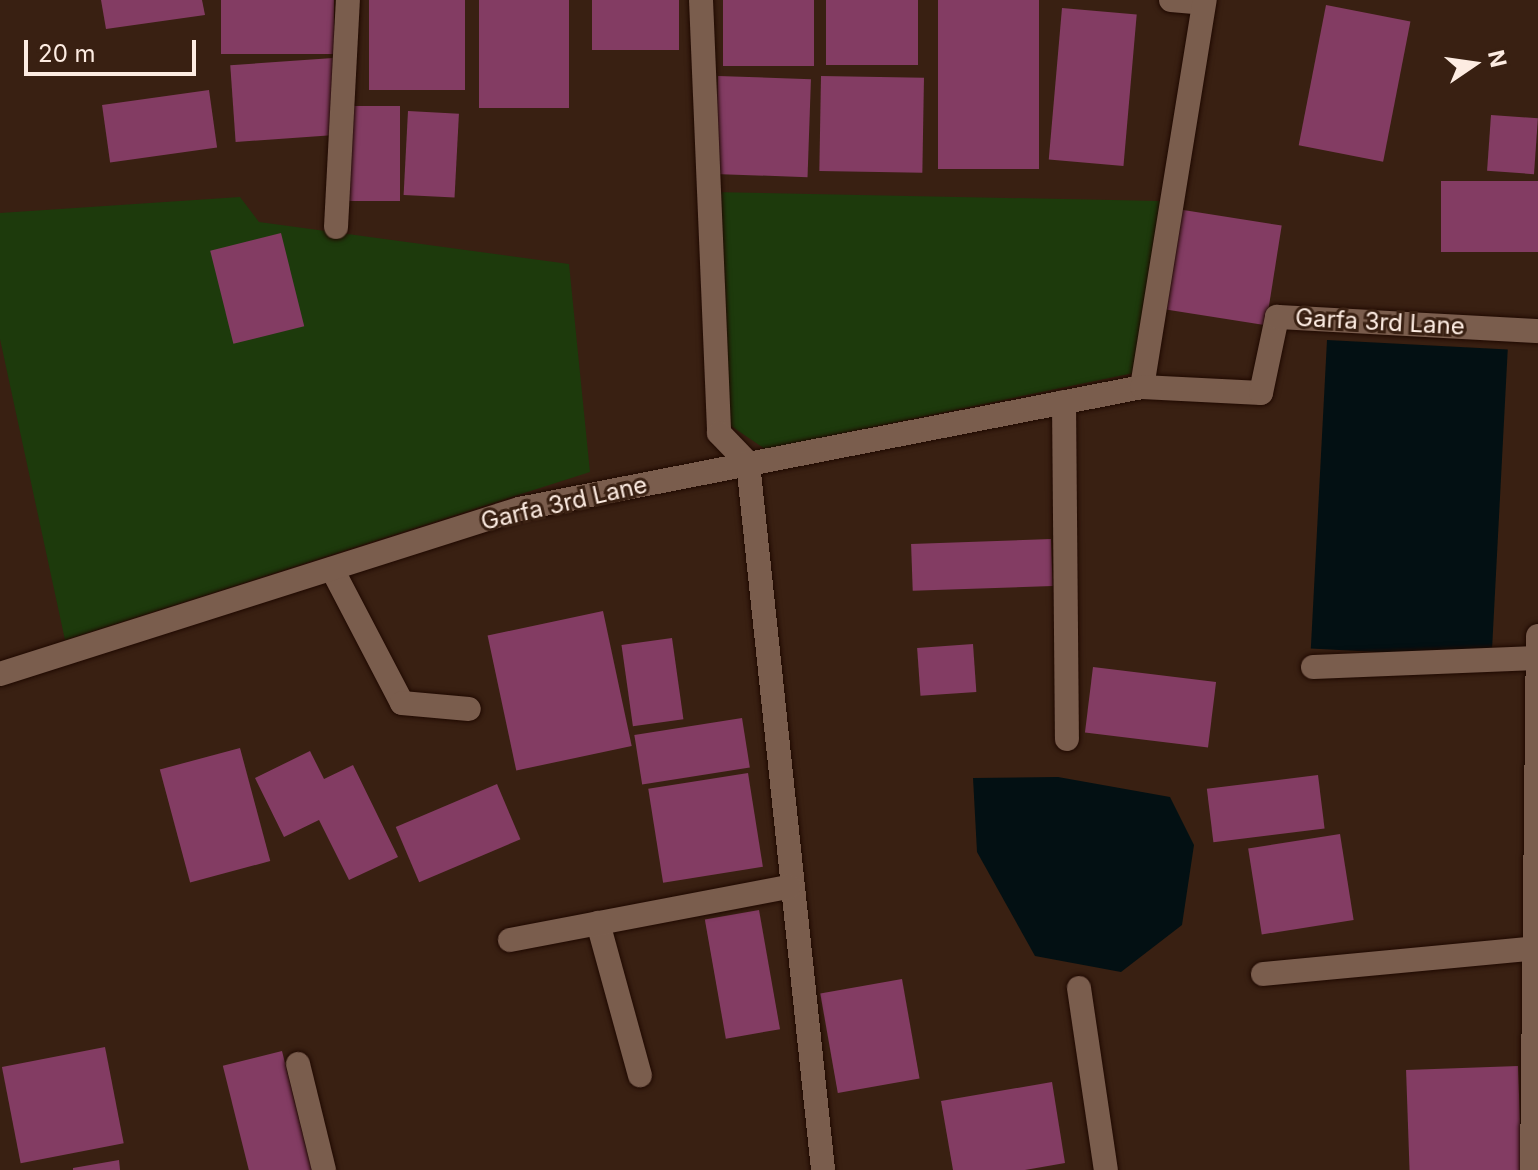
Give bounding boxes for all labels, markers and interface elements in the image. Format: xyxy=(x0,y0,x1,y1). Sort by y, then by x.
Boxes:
scale bar xyxy=(28,24,200,74)
north arrow xyxy=(1434,24,1514,104)
text: 20 m xyxy=(38,39,96,68)
text: N xyxy=(1483,48,1512,70)
street label: Garfa 3rd Lane xyxy=(1295,303,1465,341)
street label: Garfa 3rd Lane xyxy=(478,470,650,536)

